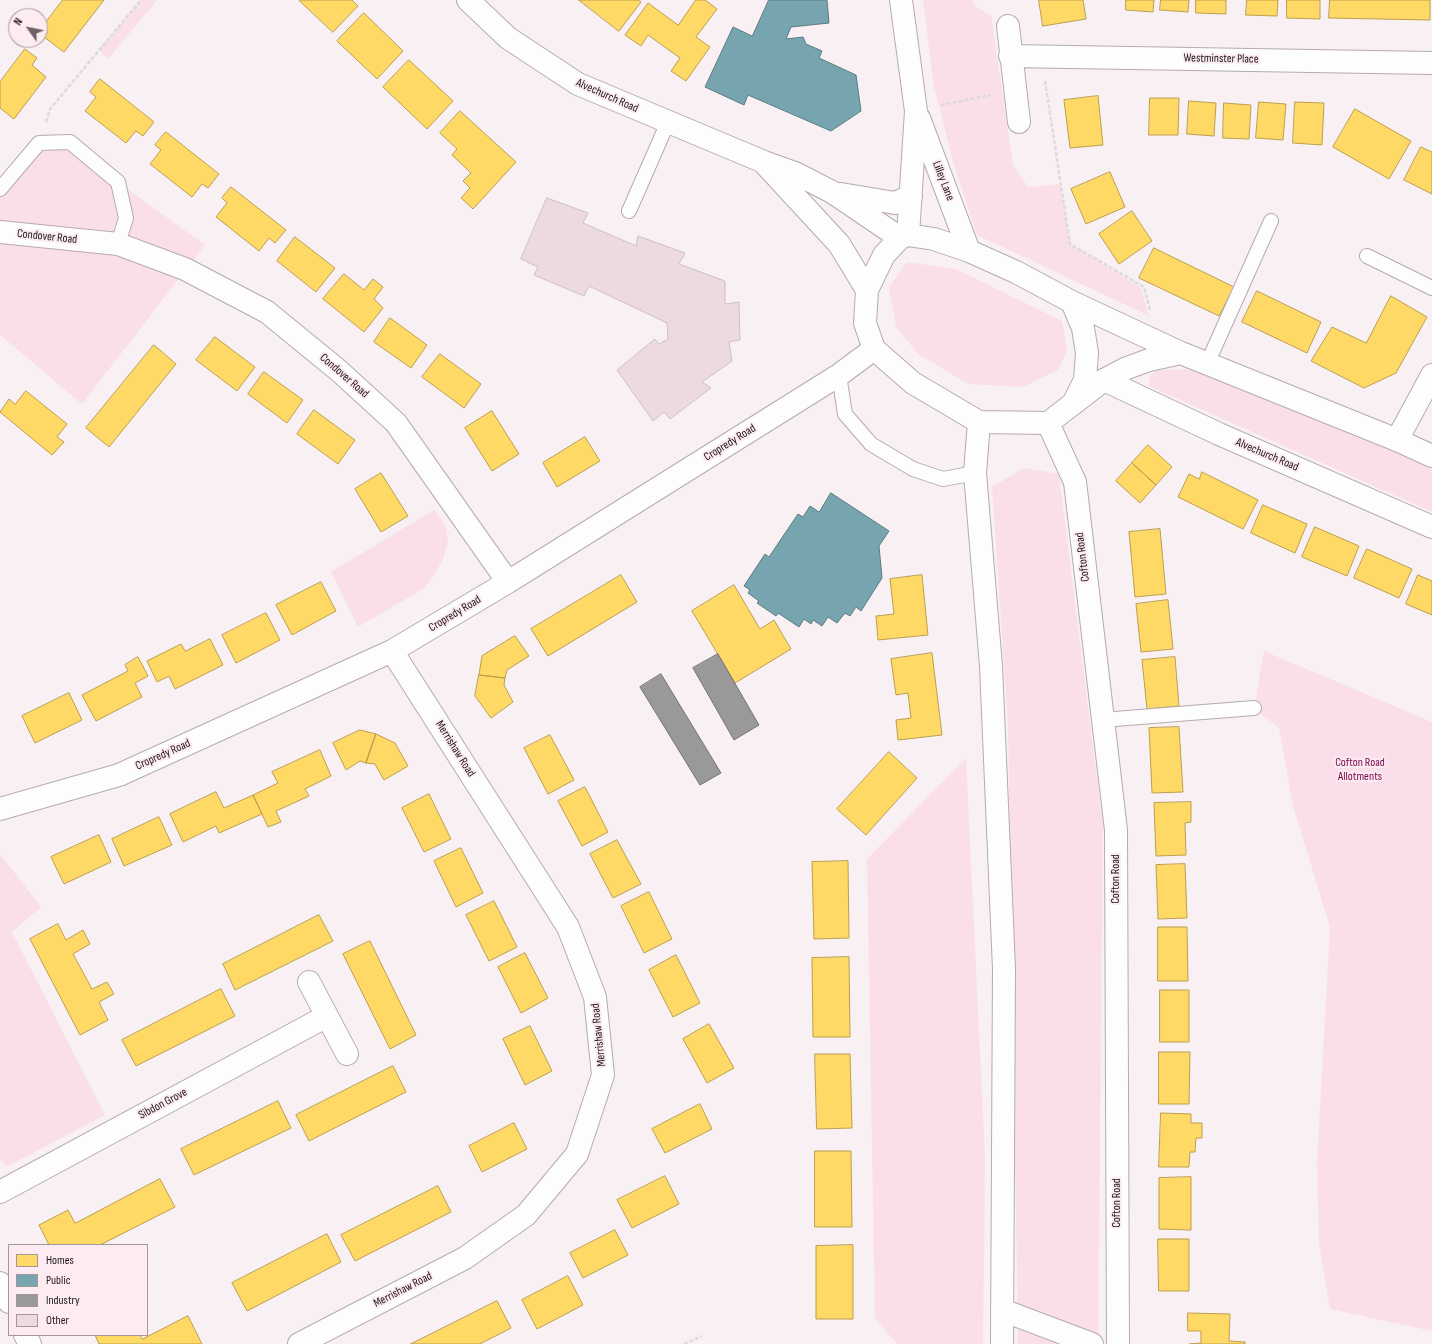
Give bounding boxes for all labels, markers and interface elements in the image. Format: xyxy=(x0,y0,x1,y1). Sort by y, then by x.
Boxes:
north arrow xyxy=(8,8,48,48)
text: N xyxy=(11,16,25,28)
street label: Westminster Place xyxy=(1183,51,1259,67)
street label: Alvechurch Road xyxy=(573,76,641,116)
street label: Lilley Lane xyxy=(929,159,957,203)
street label: Condover Road xyxy=(16,227,78,247)
street label: Condover Road xyxy=(316,351,372,401)
street label: Cropredy Road xyxy=(701,421,759,465)
street label: Alvechurch Road xyxy=(1233,435,1301,475)
street label: Cofton Road xyxy=(1073,531,1093,583)
street label: Cropredy Road xyxy=(426,593,484,635)
street label: Merrishaw Road xyxy=(432,718,478,780)
street label: Cropredy Road xyxy=(133,737,193,773)
park label: Cofton Road Allotments xyxy=(1335,756,1385,784)
street label: Cofton Road xyxy=(1109,854,1123,904)
street label: Merrishaw Road xyxy=(589,1003,609,1067)
street label: Sibdon Grove xyxy=(136,1085,190,1123)
street label: Cofton Road xyxy=(1110,1178,1124,1228)
legend xyxy=(8,1244,148,1336)
text: Homes xyxy=(46,1253,74,1268)
street label: Merrishaw Road xyxy=(371,1269,435,1311)
text: Public xyxy=(46,1273,71,1288)
text: Industry xyxy=(46,1293,80,1308)
text: Other xyxy=(46,1313,69,1328)

